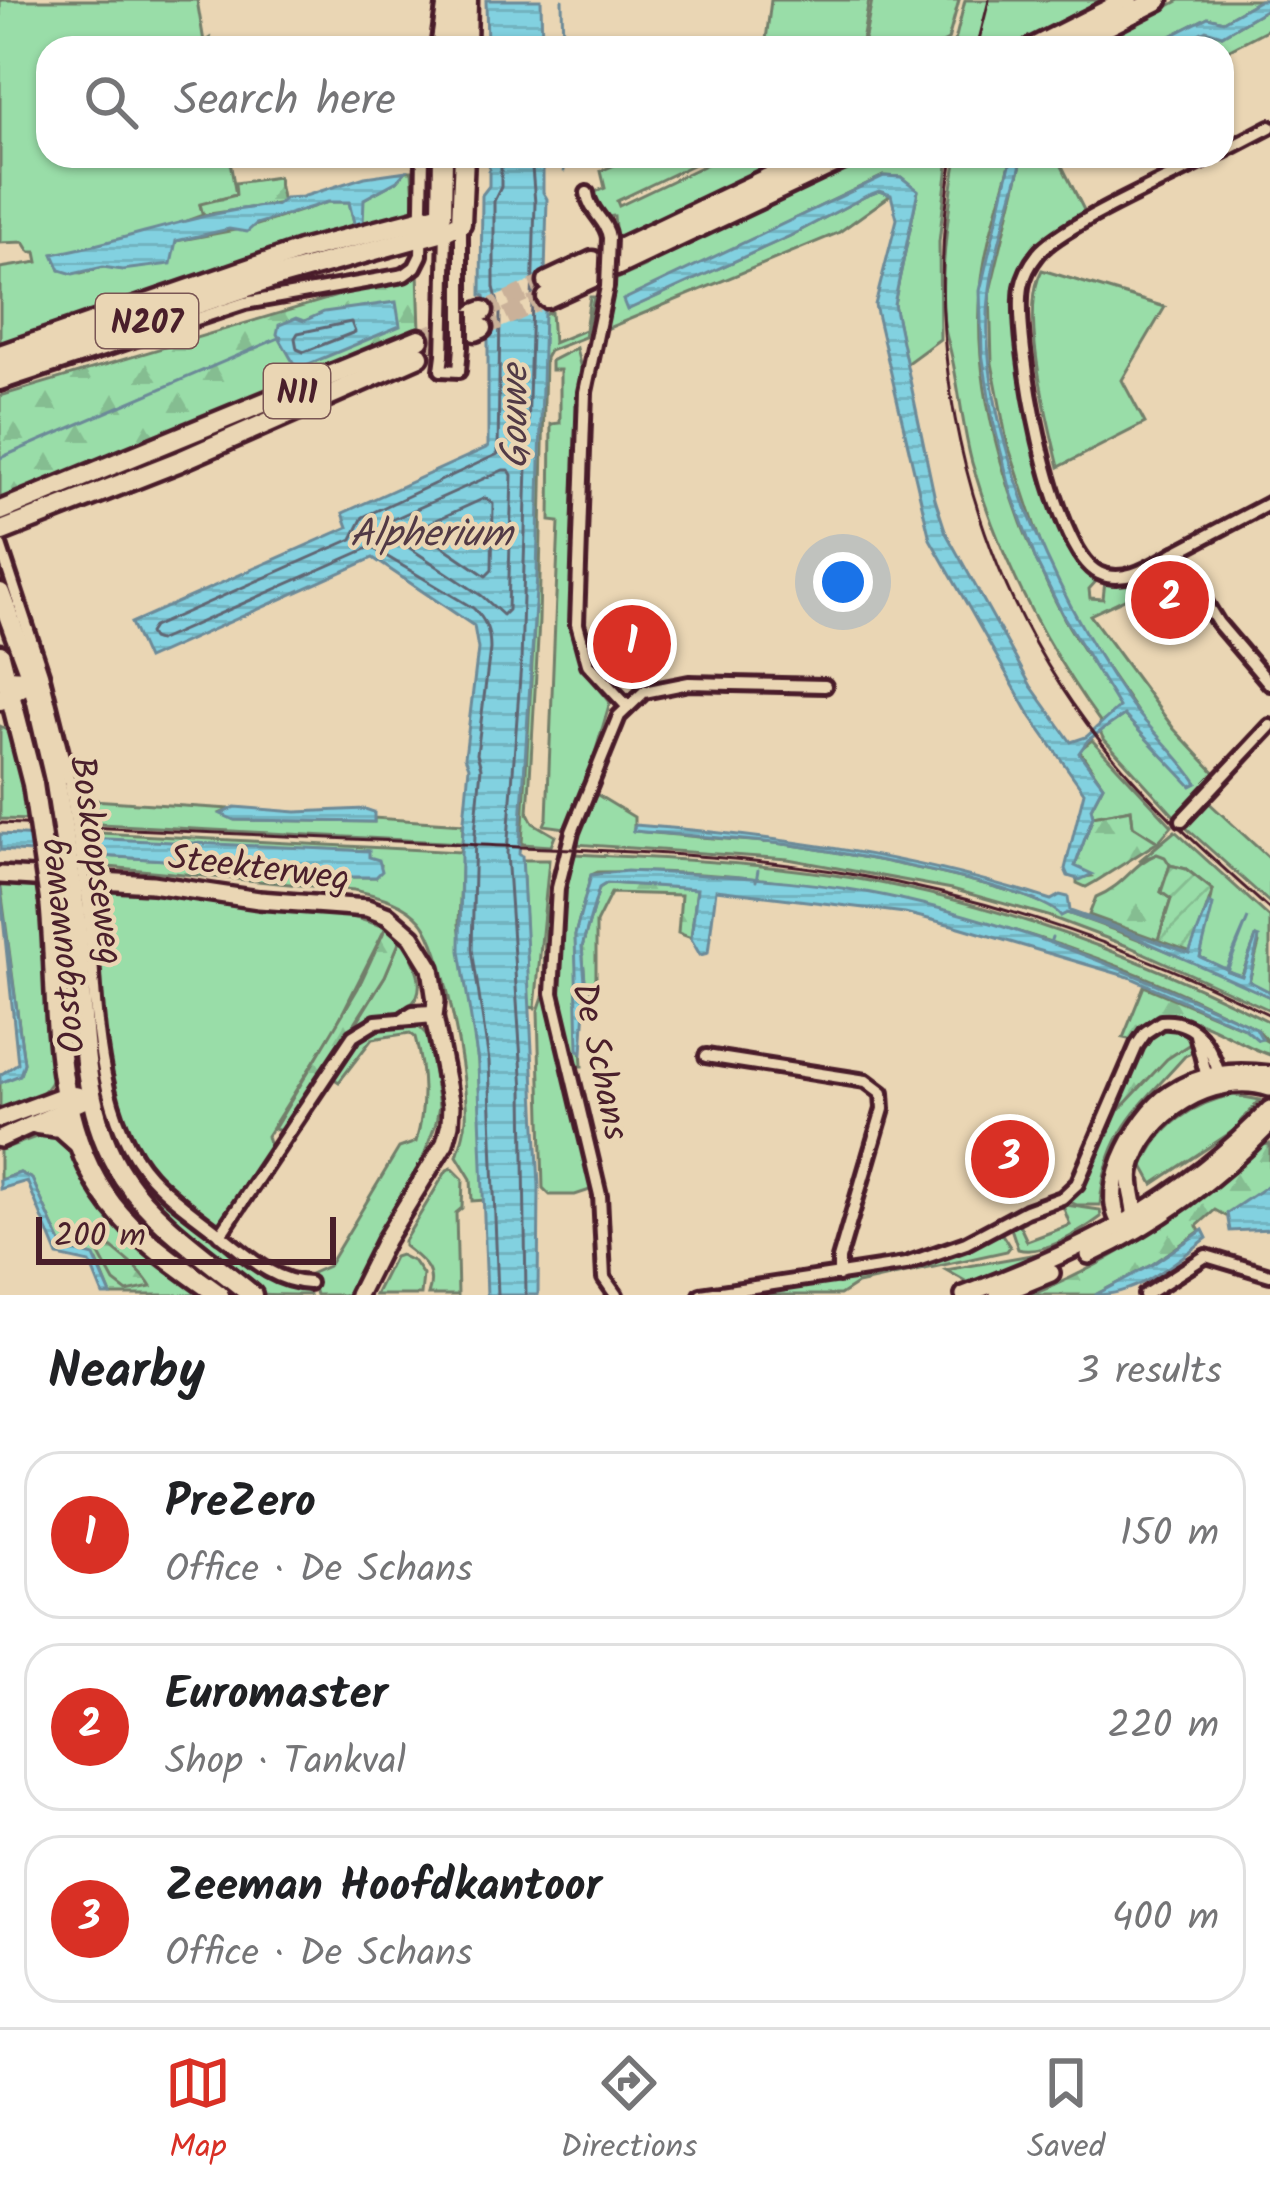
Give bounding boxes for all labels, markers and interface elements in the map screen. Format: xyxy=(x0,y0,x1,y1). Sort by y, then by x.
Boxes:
search box xyxy=(36,36,1234,168)
text: Search here xyxy=(174,66,396,138)
icon: search xyxy=(78,69,144,135)
road number: N207 xyxy=(96,294,198,348)
water label: Gouwe xyxy=(486,362,548,469)
road number: N11 xyxy=(264,364,330,418)
water label: Alpherium xyxy=(350,505,515,567)
your location xyxy=(813,552,873,612)
pin: 2 xyxy=(1131,555,1209,645)
pin: 1 xyxy=(593,599,671,689)
street label: Boskoopseweg xyxy=(52,752,137,969)
street label: Steekterweg xyxy=(165,830,352,909)
street label: Oostgouweweg xyxy=(24,835,103,1056)
street label: De Schans xyxy=(554,978,643,1146)
pin: 3 xyxy=(971,1114,1049,1204)
scale bar xyxy=(36,1211,336,1264)
text: 200 m xyxy=(54,1211,146,1264)
text: Nearby xyxy=(48,1333,205,1414)
text: 3 results xyxy=(1077,1342,1222,1404)
text: PreZero xyxy=(165,1468,316,1540)
text: 1 xyxy=(84,1504,96,1566)
text: 150 m xyxy=(1120,1504,1219,1566)
text: Office · De Schans xyxy=(165,1540,473,1602)
text: Euromaster xyxy=(165,1660,388,1732)
text: 2 xyxy=(79,1696,101,1758)
text: 220 m xyxy=(1107,1696,1219,1758)
text: Shop · Tankval xyxy=(165,1732,406,1794)
text: Zeeman Hoofdkantoor xyxy=(165,1852,602,1924)
text: 3 xyxy=(79,1888,101,1950)
text: 400 m xyxy=(1112,1888,1219,1950)
text: Office · De Schans xyxy=(165,1924,473,1986)
tab: Map xyxy=(165,2050,231,2175)
tab: Directions xyxy=(560,2050,697,2175)
tab: Saved xyxy=(1027,2050,1105,2175)

